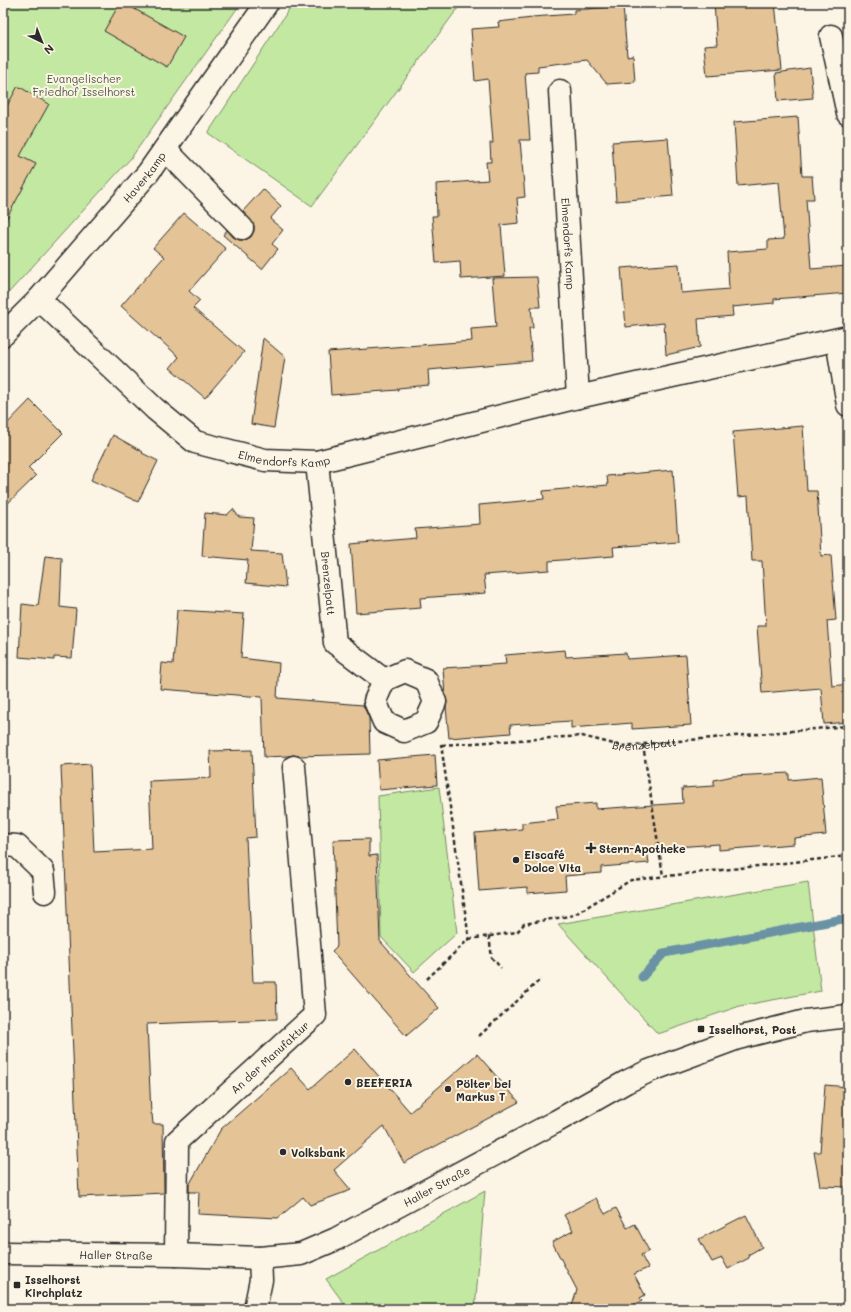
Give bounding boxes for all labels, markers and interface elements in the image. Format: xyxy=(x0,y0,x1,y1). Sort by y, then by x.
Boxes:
north arrow xyxy=(22,22,62,62)
text: N xyxy=(41,41,57,58)
park label: Evangelischer Friedhof Isselhorst xyxy=(33,71,136,99)
street label: Haverkamp xyxy=(119,148,169,205)
street label: Elmendorfs Kamp xyxy=(559,197,579,290)
street label: Elmendorfs Kamp xyxy=(237,446,332,470)
street label: Brenzelpatt xyxy=(318,551,340,616)
street label: Brenzelpatt xyxy=(611,734,677,754)
place label: Stern-Apotheke xyxy=(599,841,686,856)
marker: Stern-Apotheke xyxy=(586,843,596,853)
place label: Eiscafé Dolce Vita xyxy=(524,847,582,875)
marker: Eiscafé Dolce Vita xyxy=(511,855,521,865)
street label: An der Manufaktur xyxy=(227,1017,312,1096)
place label: Isselhorst, Post xyxy=(709,1022,797,1037)
marker: Isselhorst, Post xyxy=(696,1024,706,1034)
place label: BEEFERIA xyxy=(356,1075,413,1090)
place label: Pölter bei Markus T xyxy=(456,1076,512,1104)
marker: BEEFERIA xyxy=(343,1077,353,1087)
marker: Pölter bei Markus T xyxy=(443,1084,453,1094)
place label: Volksbank xyxy=(291,1145,345,1160)
marker: Volksbank xyxy=(278,1147,288,1157)
street label: Haller Straße xyxy=(400,1161,472,1209)
street label: Haller Straße xyxy=(79,1246,153,1262)
place label: Isselhorst Kirchplatz xyxy=(25,1272,82,1300)
marker: Isselhorst Kirchplatz xyxy=(12,1280,22,1290)

